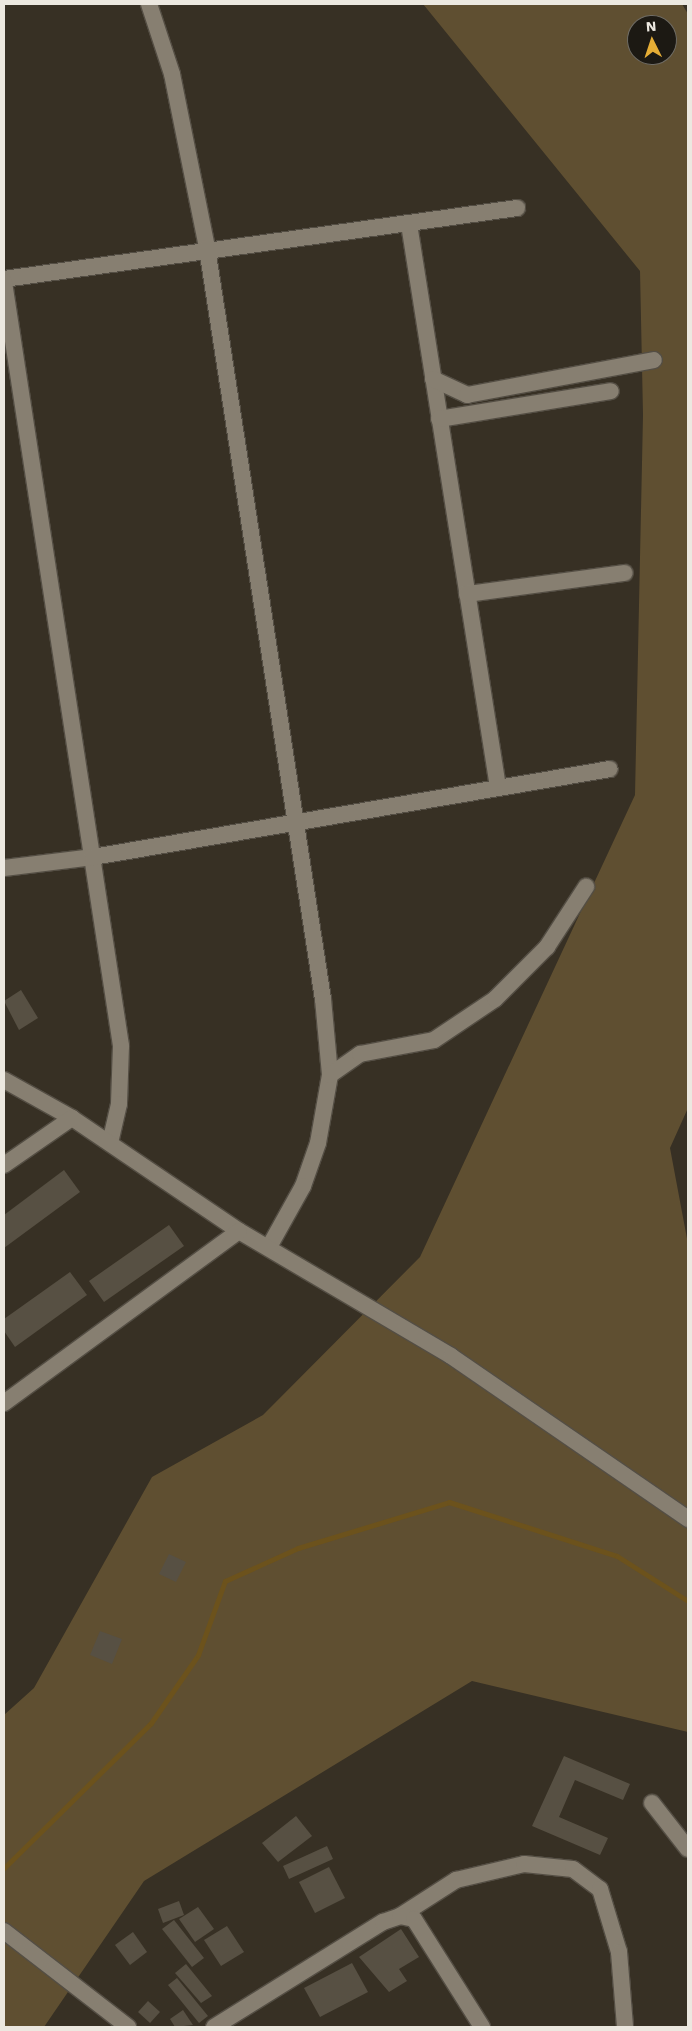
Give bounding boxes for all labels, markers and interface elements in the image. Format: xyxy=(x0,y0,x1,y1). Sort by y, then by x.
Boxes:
north arrow xyxy=(627,15,677,65)
text: N xyxy=(645,18,657,34)

